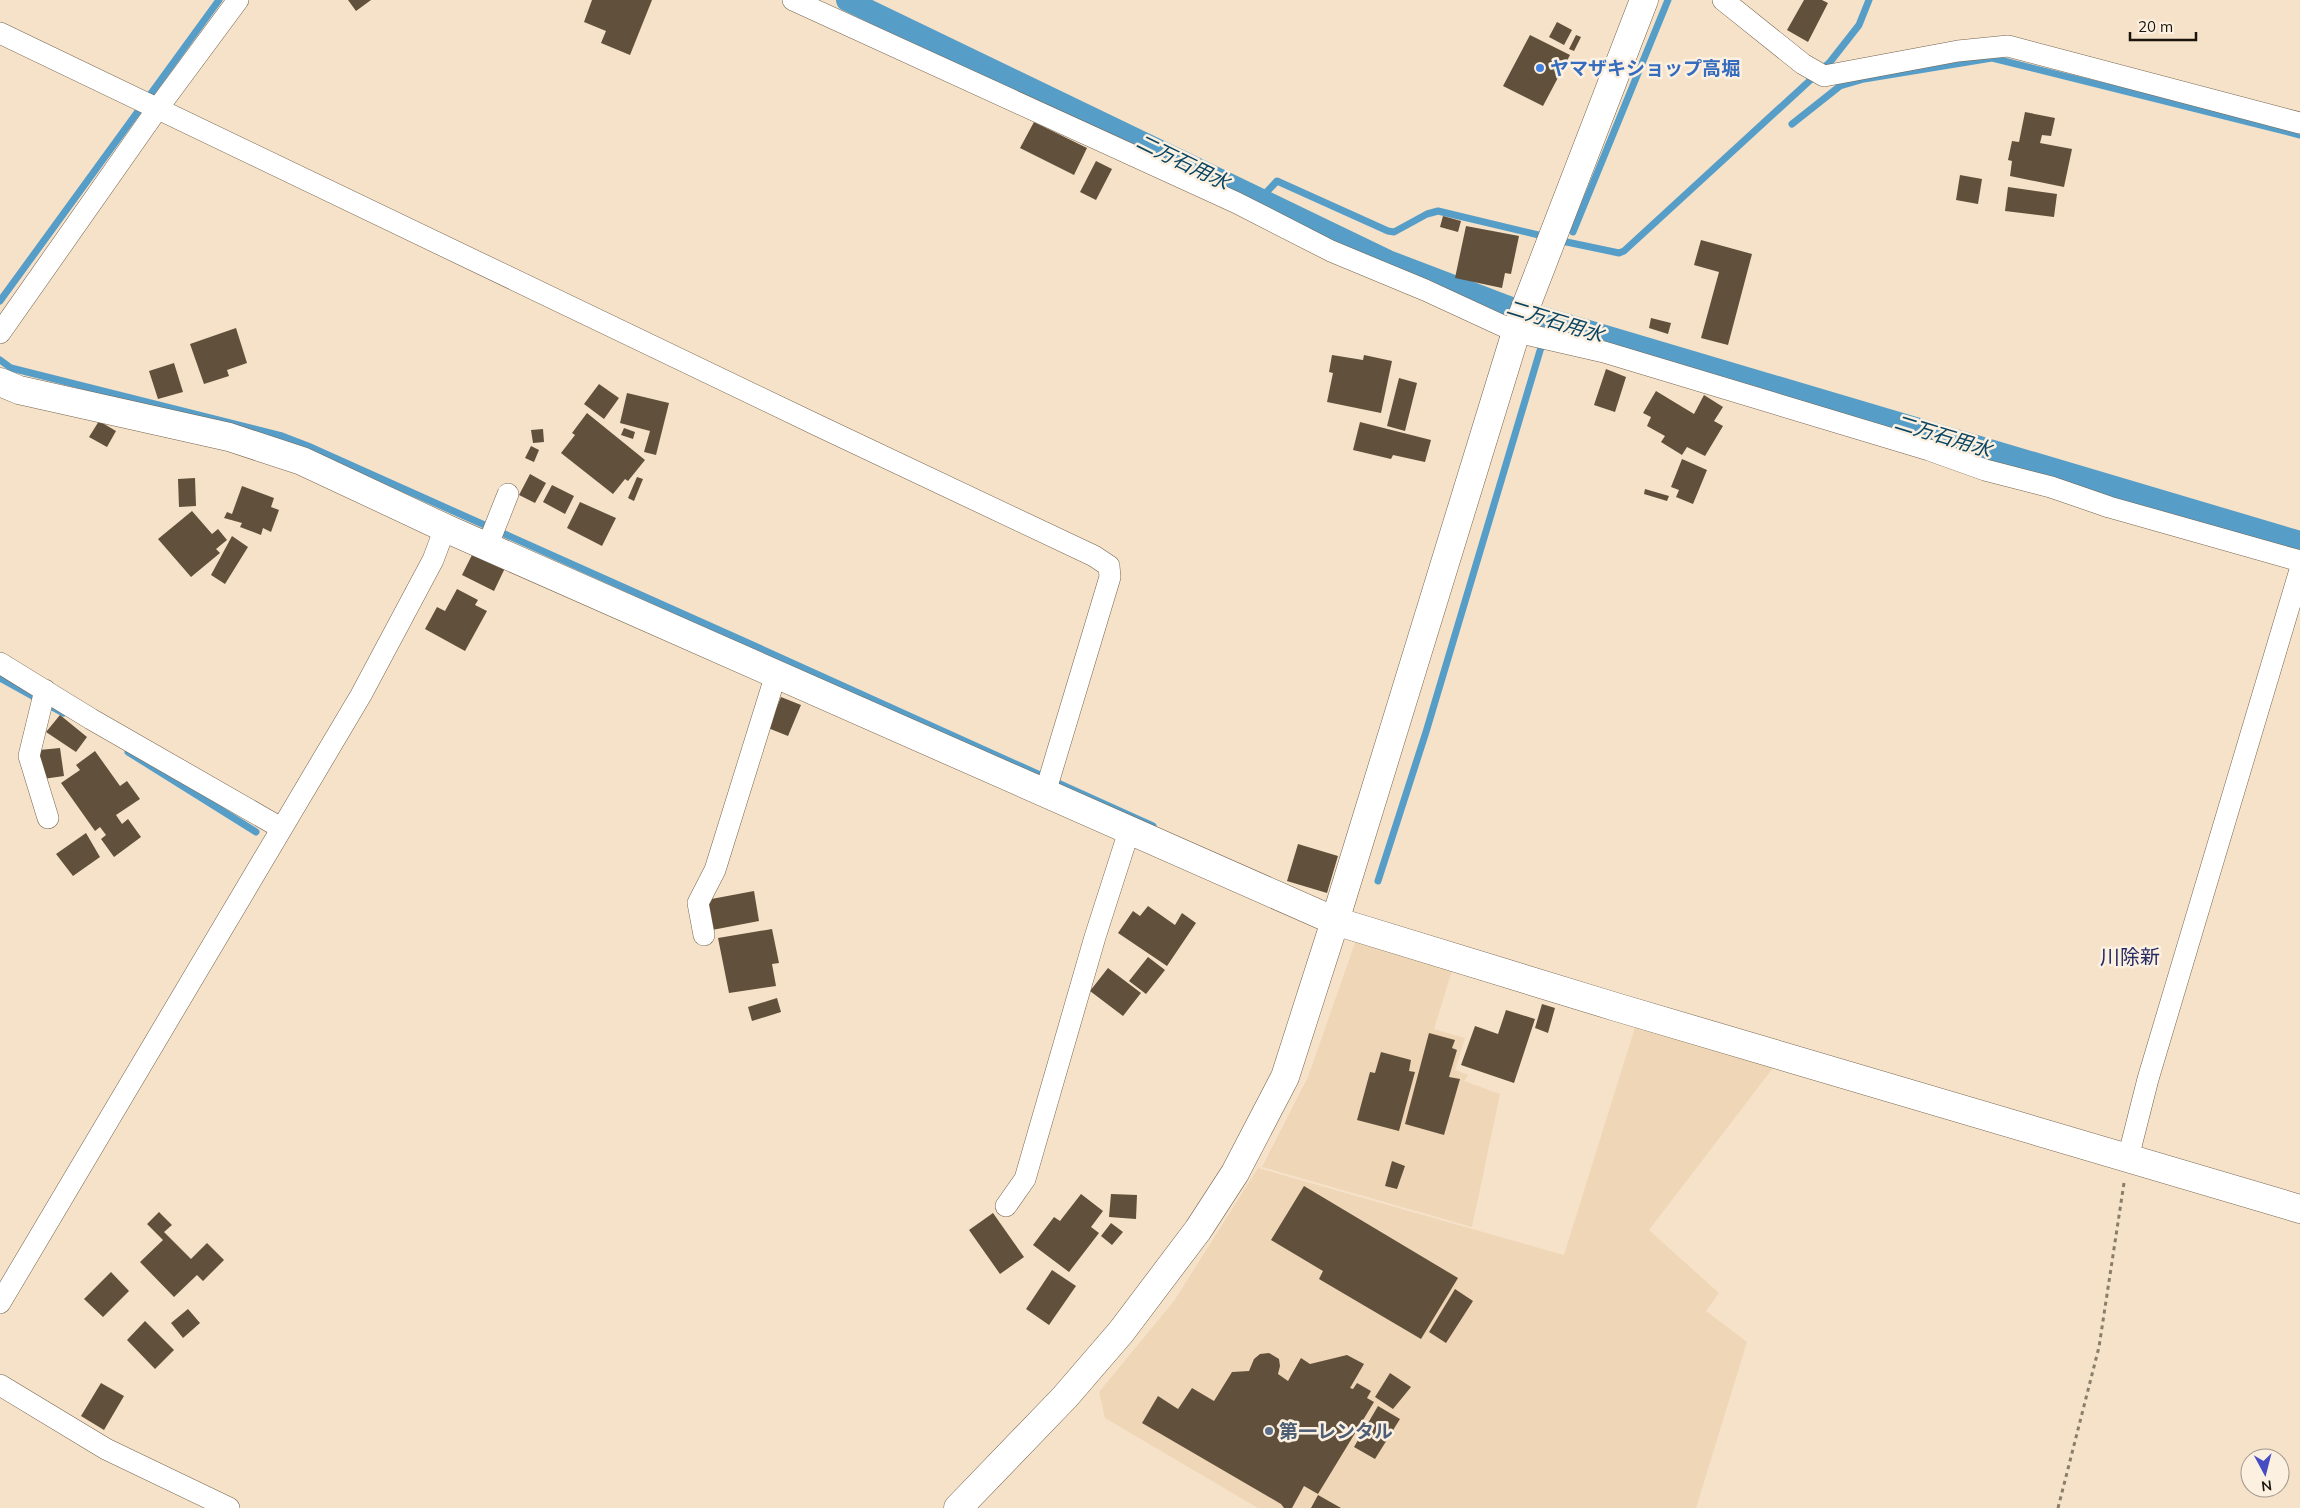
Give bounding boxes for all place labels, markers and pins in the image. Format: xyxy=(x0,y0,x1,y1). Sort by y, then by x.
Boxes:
place label: ヤマザキショップ高堀 xyxy=(1550,56,1740,80)
marker: ヤマザキショップ高堀 xyxy=(1534,62,1546,74)
place label: 第一レンタル xyxy=(1279,1419,1393,1443)
marker: 第一レンタル xyxy=(1263,1425,1275,1437)

